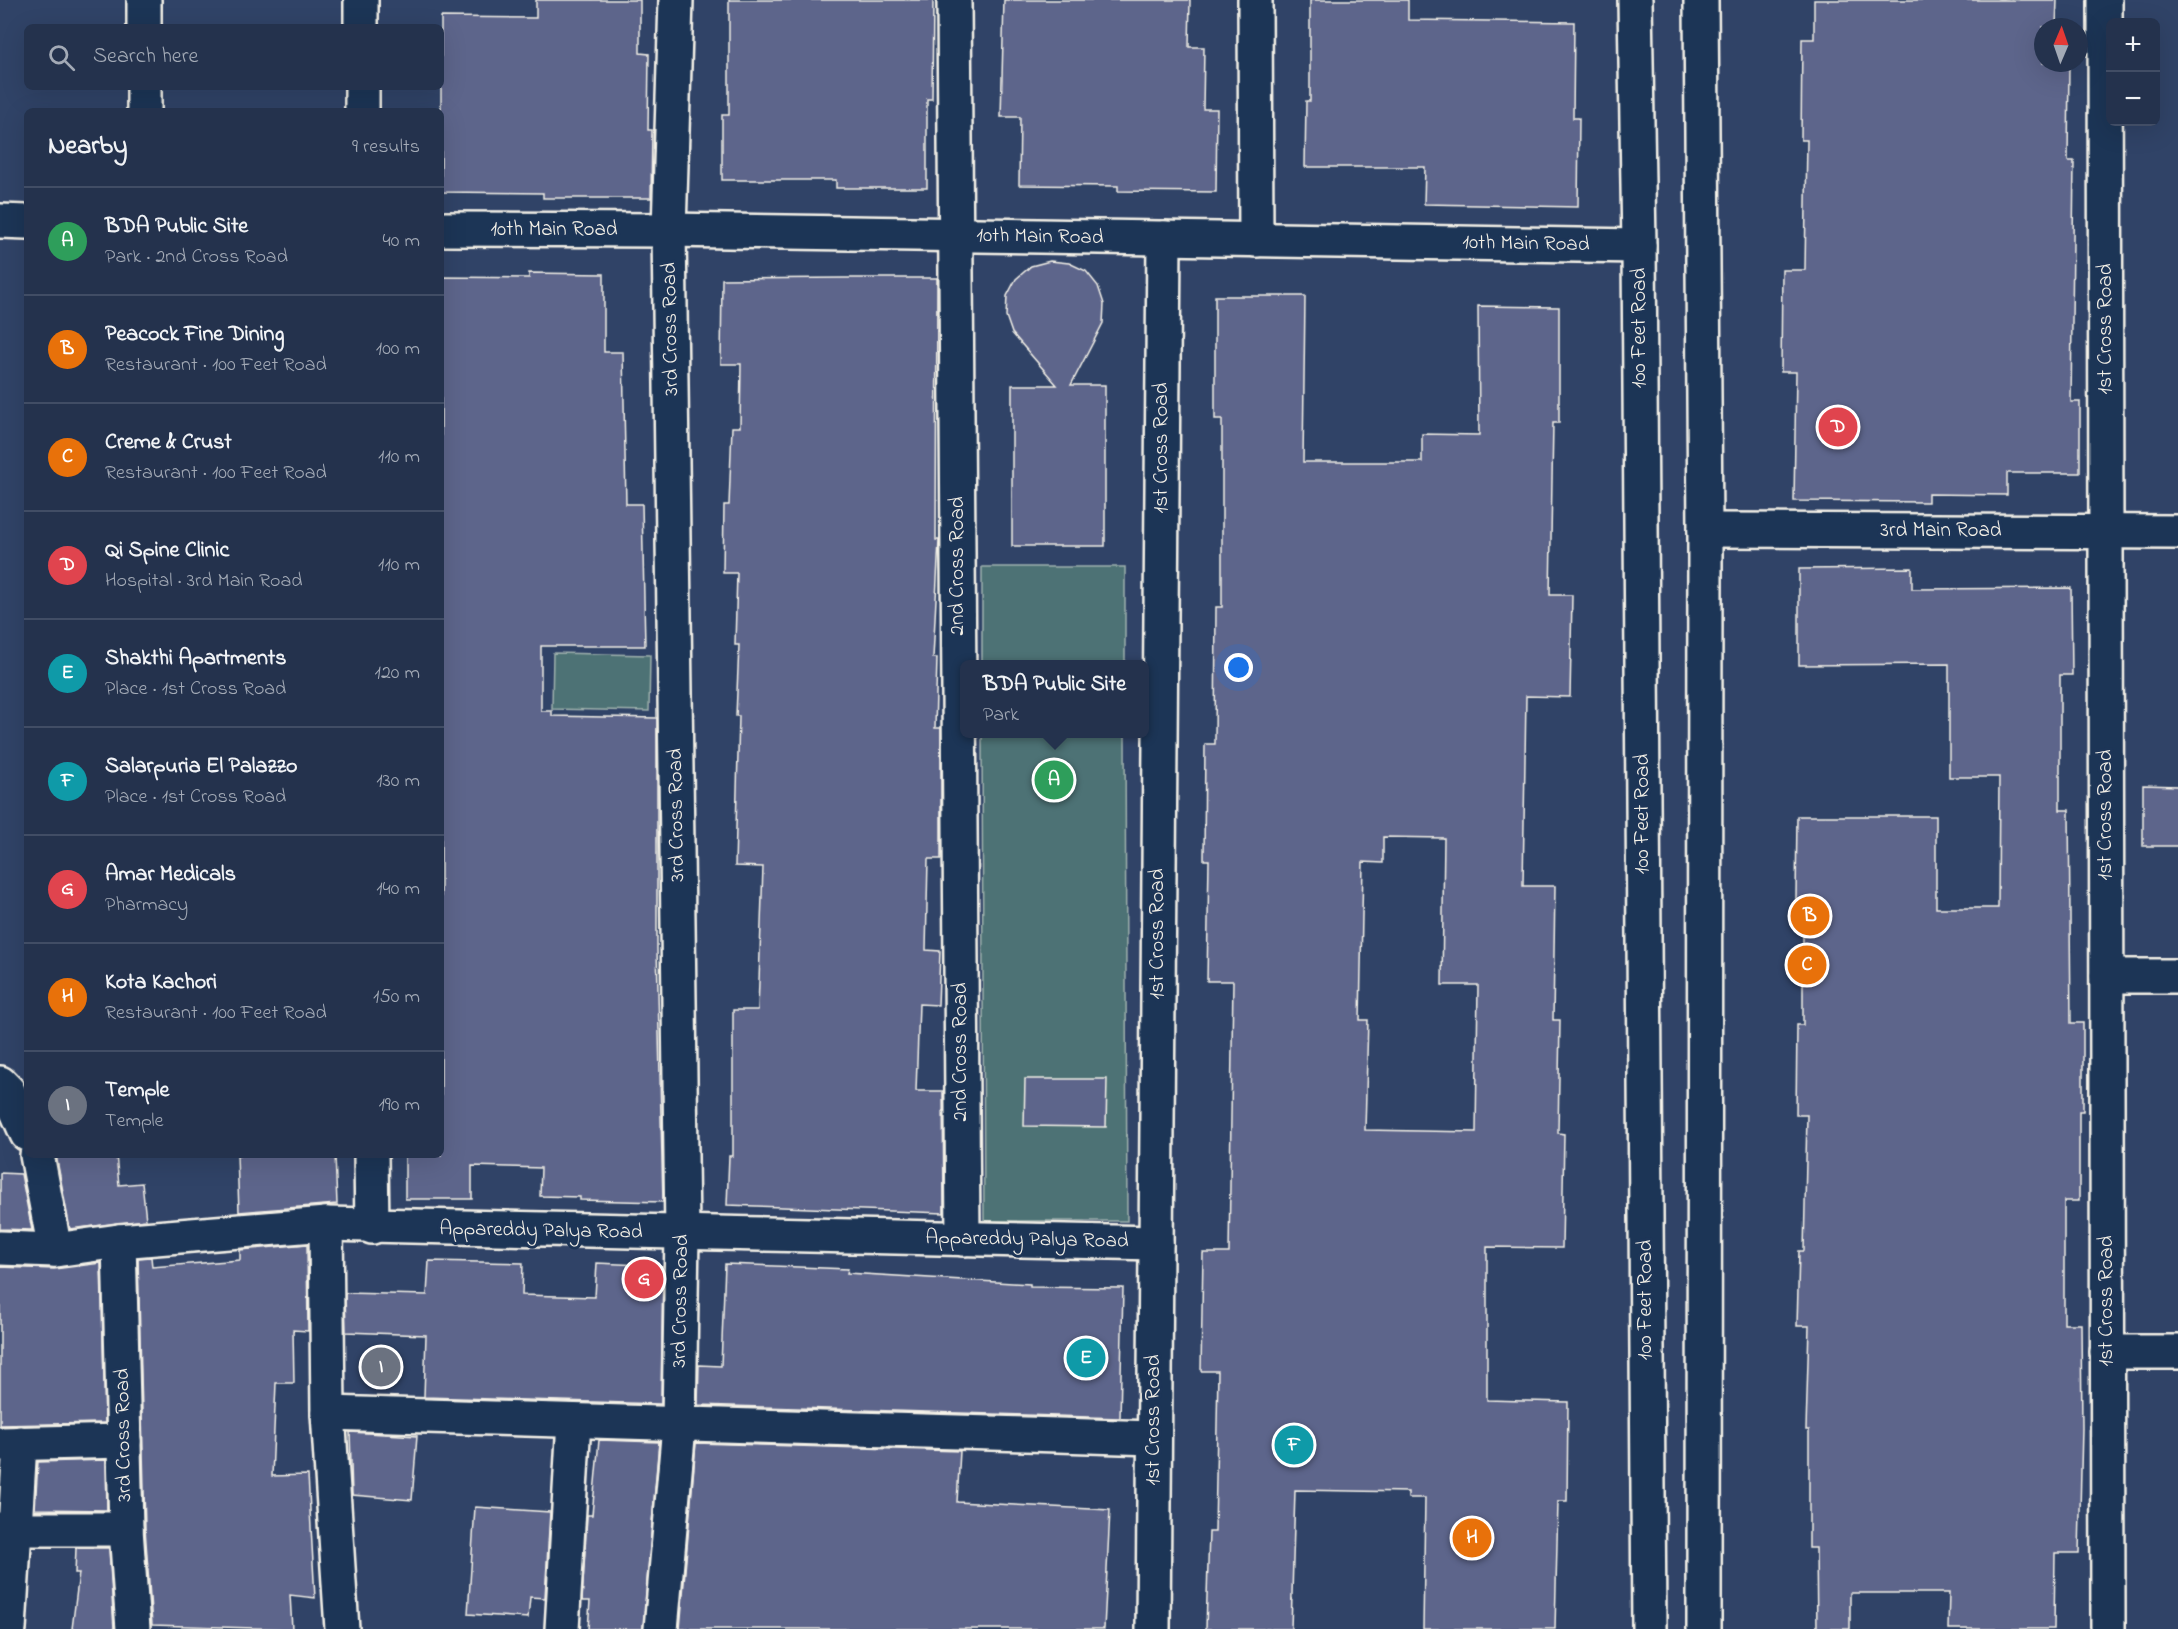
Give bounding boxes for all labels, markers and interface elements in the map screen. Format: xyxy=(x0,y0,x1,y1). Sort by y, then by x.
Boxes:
north arrow xyxy=(2034,18,2088,72)
map controls xyxy=(2106,18,2160,126)
button: + xyxy=(2106,18,2160,72)
search box xyxy=(24,24,444,90)
icon: search xyxy=(45,41,78,74)
text: Search here xyxy=(93,41,198,73)
button: − xyxy=(2106,72,2160,126)
text: Nearby xyxy=(48,128,127,166)
text: 9 results xyxy=(352,133,420,162)
text: BDA Public Site xyxy=(105,211,248,243)
street label: 10th Main Road xyxy=(490,215,618,245)
street label: 10th Main Road xyxy=(976,221,1104,253)
text: A xyxy=(61,227,74,256)
text: 40 m xyxy=(383,227,420,256)
street label: 10th Main Road xyxy=(1462,228,1590,260)
text: Park · 2nd Cross Road xyxy=(105,243,288,272)
street label: 3rd Cross Road xyxy=(655,262,687,396)
street label: 1st Cross Road xyxy=(2091,263,2121,394)
street label: 100 Feet Road xyxy=(1625,268,1655,388)
text: Peacock Fine Dining xyxy=(105,319,284,351)
text: B xyxy=(61,335,74,364)
text: 100 m xyxy=(376,335,420,364)
text: Restaurant · 100 Feet Road xyxy=(105,351,327,380)
street label: 1st Cross Road xyxy=(1147,382,1177,513)
pin: D xyxy=(1818,404,1858,450)
text: Creme & Crust xyxy=(105,427,232,459)
text: C xyxy=(62,443,73,472)
text: 110 m xyxy=(378,443,420,472)
text: Restaurant · 100 Feet Road xyxy=(105,459,327,488)
street label: 2nd Cross Road xyxy=(943,496,973,636)
street label: 3rd Main Road xyxy=(1880,516,2002,546)
text: Qi Spine Clinic xyxy=(105,535,229,567)
text: D xyxy=(60,551,75,580)
text: 110 m xyxy=(378,551,420,580)
text: Hospital · 3rd Main Road xyxy=(105,567,302,596)
text: Shakthi Apartments xyxy=(105,643,286,675)
your location xyxy=(1224,653,1253,682)
text: E xyxy=(61,659,74,688)
text: 120 m xyxy=(375,659,420,688)
popup xyxy=(960,660,1149,738)
text: BDA Public Site xyxy=(983,669,1126,701)
text: Place · 1st Cross Road xyxy=(105,675,286,704)
text: Park xyxy=(983,701,1019,730)
street label: 3rd Cross Road xyxy=(661,748,693,882)
street label: 1st Cross Road xyxy=(2091,749,2121,880)
text: Salarpuria El Palazzo xyxy=(105,751,297,783)
street label: 100 Feet Road xyxy=(1628,754,1658,874)
pin: A xyxy=(1034,758,1074,802)
text: F xyxy=(61,767,74,796)
text: 130 m xyxy=(376,767,420,796)
text: Place · 1st Cross Road xyxy=(105,783,286,812)
text: Amar Medicals xyxy=(105,859,236,891)
street label: 1st Cross Road xyxy=(1143,868,1173,999)
text: G xyxy=(61,875,74,904)
text: 140 m xyxy=(376,875,420,904)
text: Pharmacy xyxy=(105,891,188,920)
pin: B xyxy=(1790,894,1830,938)
pin: C xyxy=(1788,942,1826,988)
text: Kota Kachori xyxy=(105,967,217,999)
street label: 2nd Cross Road xyxy=(946,982,976,1122)
text: H xyxy=(62,983,73,1012)
text: 150 m xyxy=(373,983,420,1012)
text: Restaurant · 100 Feet Road xyxy=(105,999,327,1028)
text: Temple xyxy=(105,1075,169,1107)
text: I xyxy=(65,1091,70,1120)
text: 190 m xyxy=(378,1091,420,1120)
text: Temple xyxy=(105,1107,164,1136)
street label: Appareddy Palya Road xyxy=(439,1214,643,1250)
street label: Appareddy Palya Road xyxy=(925,1223,1129,1259)
street label: 3rd Cross Road xyxy=(665,1234,697,1368)
street label: 1st Cross Road xyxy=(2092,1235,2122,1366)
street label: 100 Feet Road xyxy=(1631,1240,1661,1360)
pin: G xyxy=(624,1256,664,1302)
pin: E xyxy=(1066,1336,1106,1380)
pin: I xyxy=(362,1344,400,1390)
street label: 1st Cross Road xyxy=(1139,1354,1169,1485)
street label: 3rd Cross Road xyxy=(108,1368,140,1502)
pin: F xyxy=(1274,1422,1314,1468)
pin: H xyxy=(1452,1516,1492,1560)

